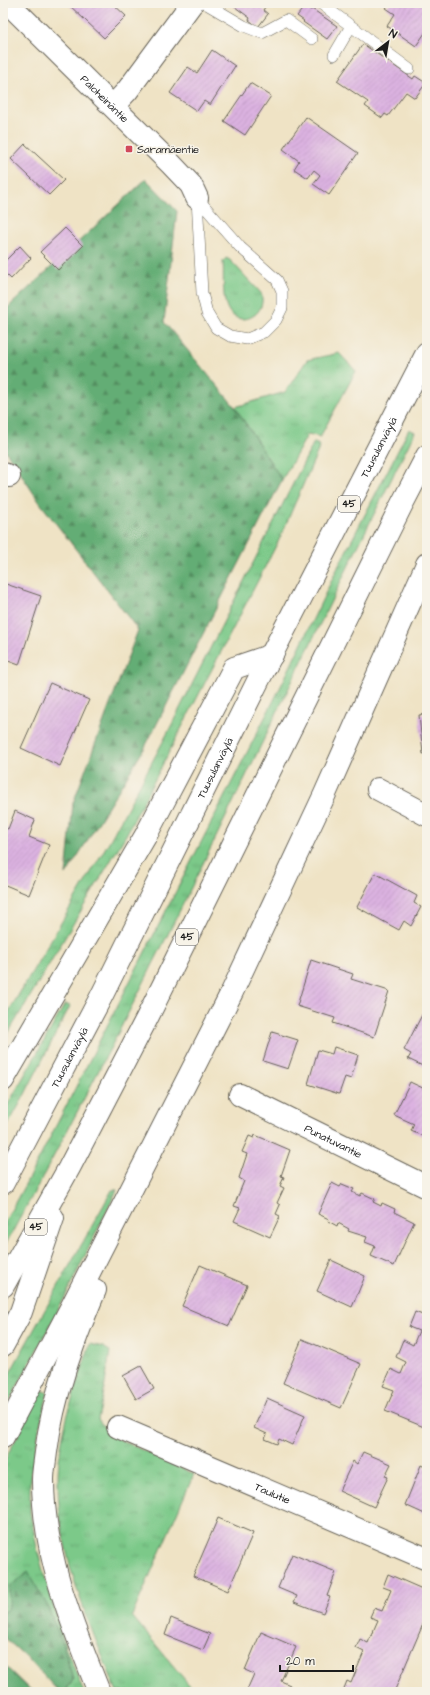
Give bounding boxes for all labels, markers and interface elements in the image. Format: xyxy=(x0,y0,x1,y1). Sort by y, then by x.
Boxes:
north arrow xyxy=(368,22,408,62)
text: N xyxy=(386,26,400,42)
street label: Paloheinäntie xyxy=(77,71,132,126)
place label: Saramäentie xyxy=(137,142,199,157)
marker: Saramäentie xyxy=(124,144,134,154)
street label: Tuusulanväylä xyxy=(356,414,401,480)
road number: 45 xyxy=(338,496,360,512)
street label: Tuusulanväylä xyxy=(193,734,237,801)
road number: 45 xyxy=(176,929,198,945)
street label: Tuusulanväylä xyxy=(47,1024,92,1090)
street label: Punatuvantie xyxy=(302,1120,365,1161)
road number: 45 xyxy=(25,1219,47,1235)
street label: Taulutie xyxy=(252,1479,293,1507)
scale bar xyxy=(280,1647,353,1673)
text: 20 m xyxy=(286,1653,315,1670)

